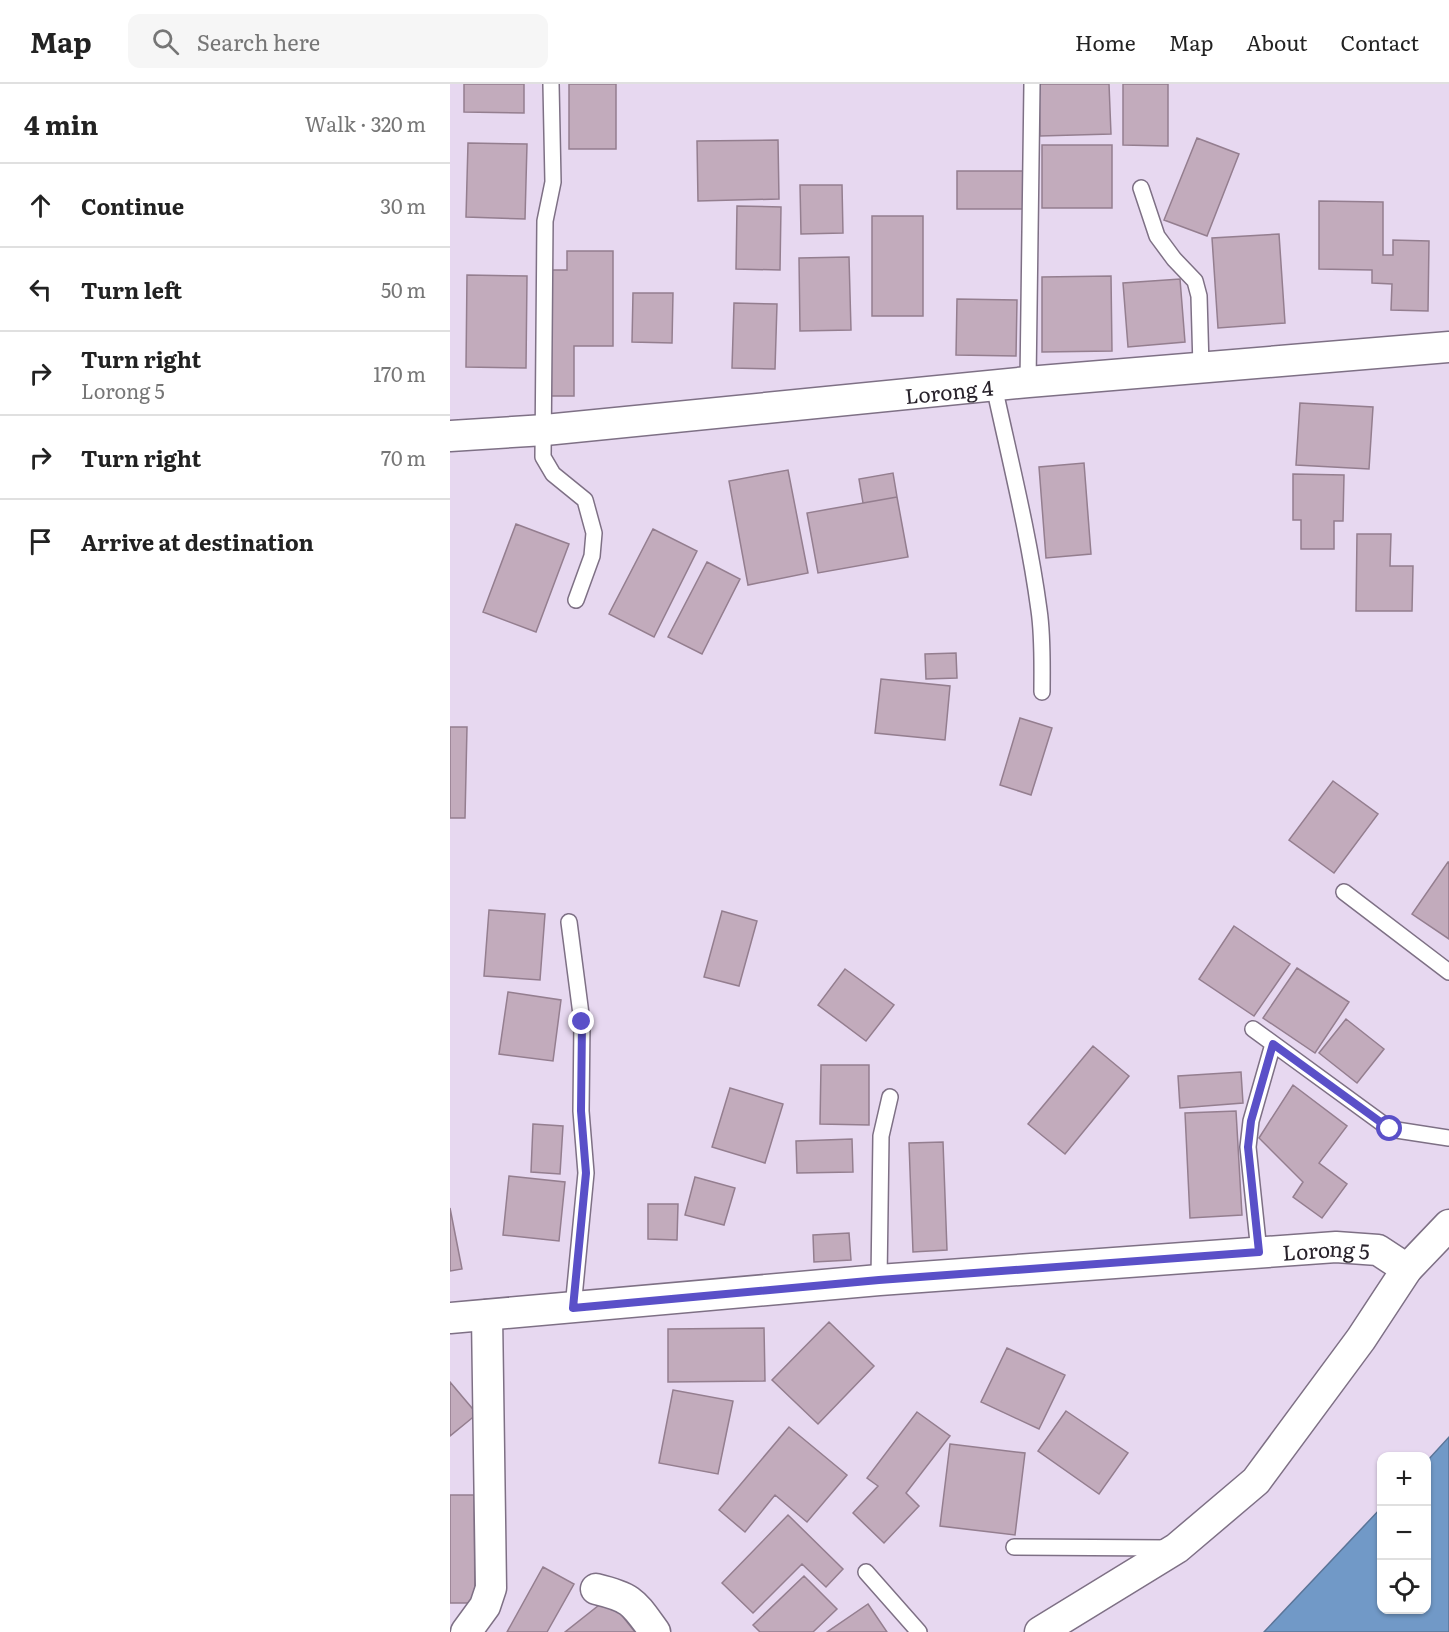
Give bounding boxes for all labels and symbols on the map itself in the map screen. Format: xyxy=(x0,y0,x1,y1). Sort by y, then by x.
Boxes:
street label: Lorong 4 xyxy=(903,370,995,410)
route end xyxy=(568,1008,594,1034)
route start xyxy=(1376,1115,1402,1141)
street label: Lorong 5 xyxy=(1281,1231,1371,1266)

